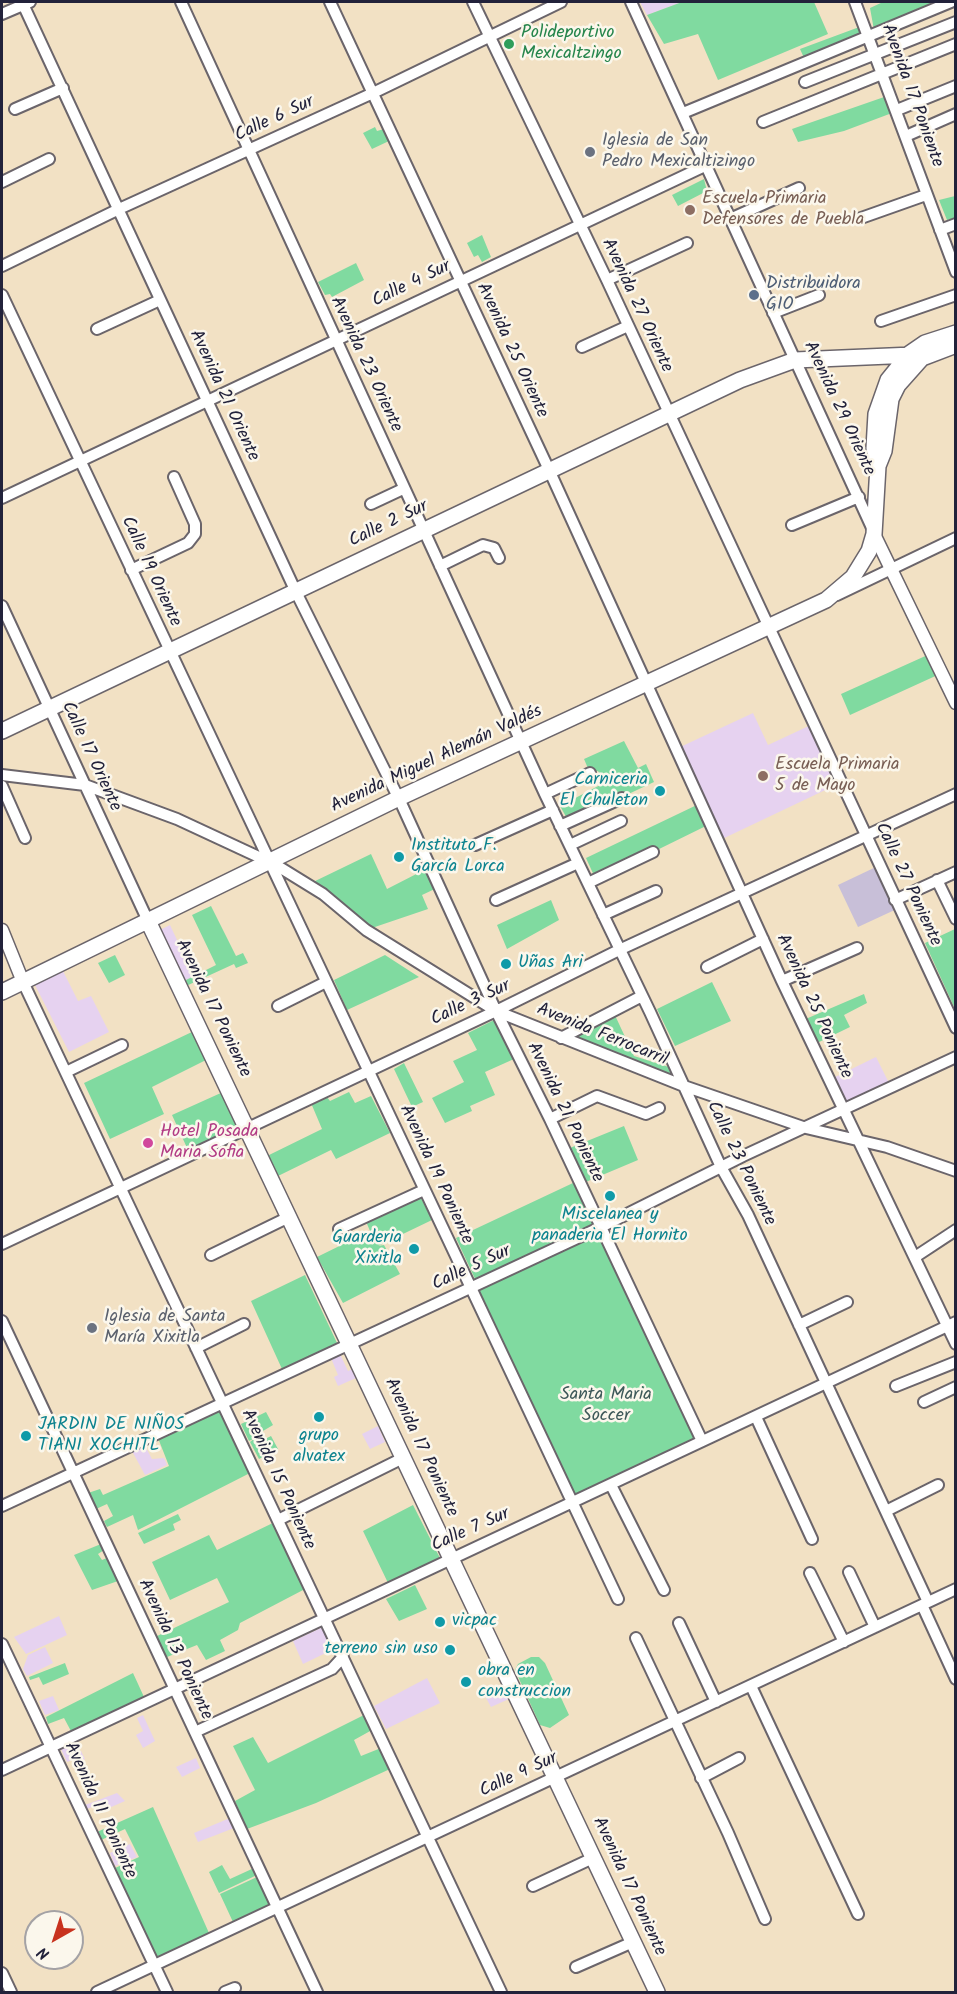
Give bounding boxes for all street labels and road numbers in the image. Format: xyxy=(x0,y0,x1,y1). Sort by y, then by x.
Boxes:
street label: Avenida 17 Poniente xyxy=(875,21,947,171)
street label: Calle 6 Sur xyxy=(232,92,318,148)
street label: Avenida 27 Oriente xyxy=(596,236,676,376)
street label: Calle 4 Sur xyxy=(369,257,455,313)
street label: Avenida 25 Oriente xyxy=(470,280,552,422)
street label: Avenida 23 Oriente xyxy=(324,294,406,436)
street label: Avenida 21 Oriente xyxy=(183,327,263,465)
street label: Avenida 29 Oriente xyxy=(797,338,879,480)
street label: Calle 2 Sur xyxy=(346,497,432,553)
street label: Calle 19 Oriente xyxy=(115,513,185,631)
street label: Calle 17 Oriente xyxy=(55,699,125,815)
street label: Avenida Miguel Alemán Valdés xyxy=(328,701,546,819)
street label: Calle 27 Poniente xyxy=(869,820,945,950)
street label: Avenida 25 Poniente xyxy=(770,931,856,1083)
street label: Avenida 17 Poniente xyxy=(169,936,255,1082)
street label: Calle 3 Sur xyxy=(428,976,514,1032)
street label: Avenida Ferrocarril xyxy=(533,1000,671,1072)
street label: Avenida 21 Poniente xyxy=(521,1039,607,1187)
street label: Calle 23 Poniente xyxy=(701,1098,779,1230)
street label: Avenida 19 Poniente xyxy=(393,1102,477,1248)
street label: Calle 5 Sur xyxy=(429,1241,515,1297)
street label: Avenida 17 Poniente xyxy=(378,1375,462,1521)
street label: Avenida 15 Poniente xyxy=(235,1406,319,1554)
street label: Calle 7 Sur xyxy=(429,1504,513,1558)
street label: Avenida 13 Poniente xyxy=(132,1576,216,1724)
street label: Avenida 11 Poniente xyxy=(58,1739,140,1883)
street label: Calle 9 Sur xyxy=(477,1749,561,1803)
street label: Avenida 17 Poniente xyxy=(586,1814,670,1960)

